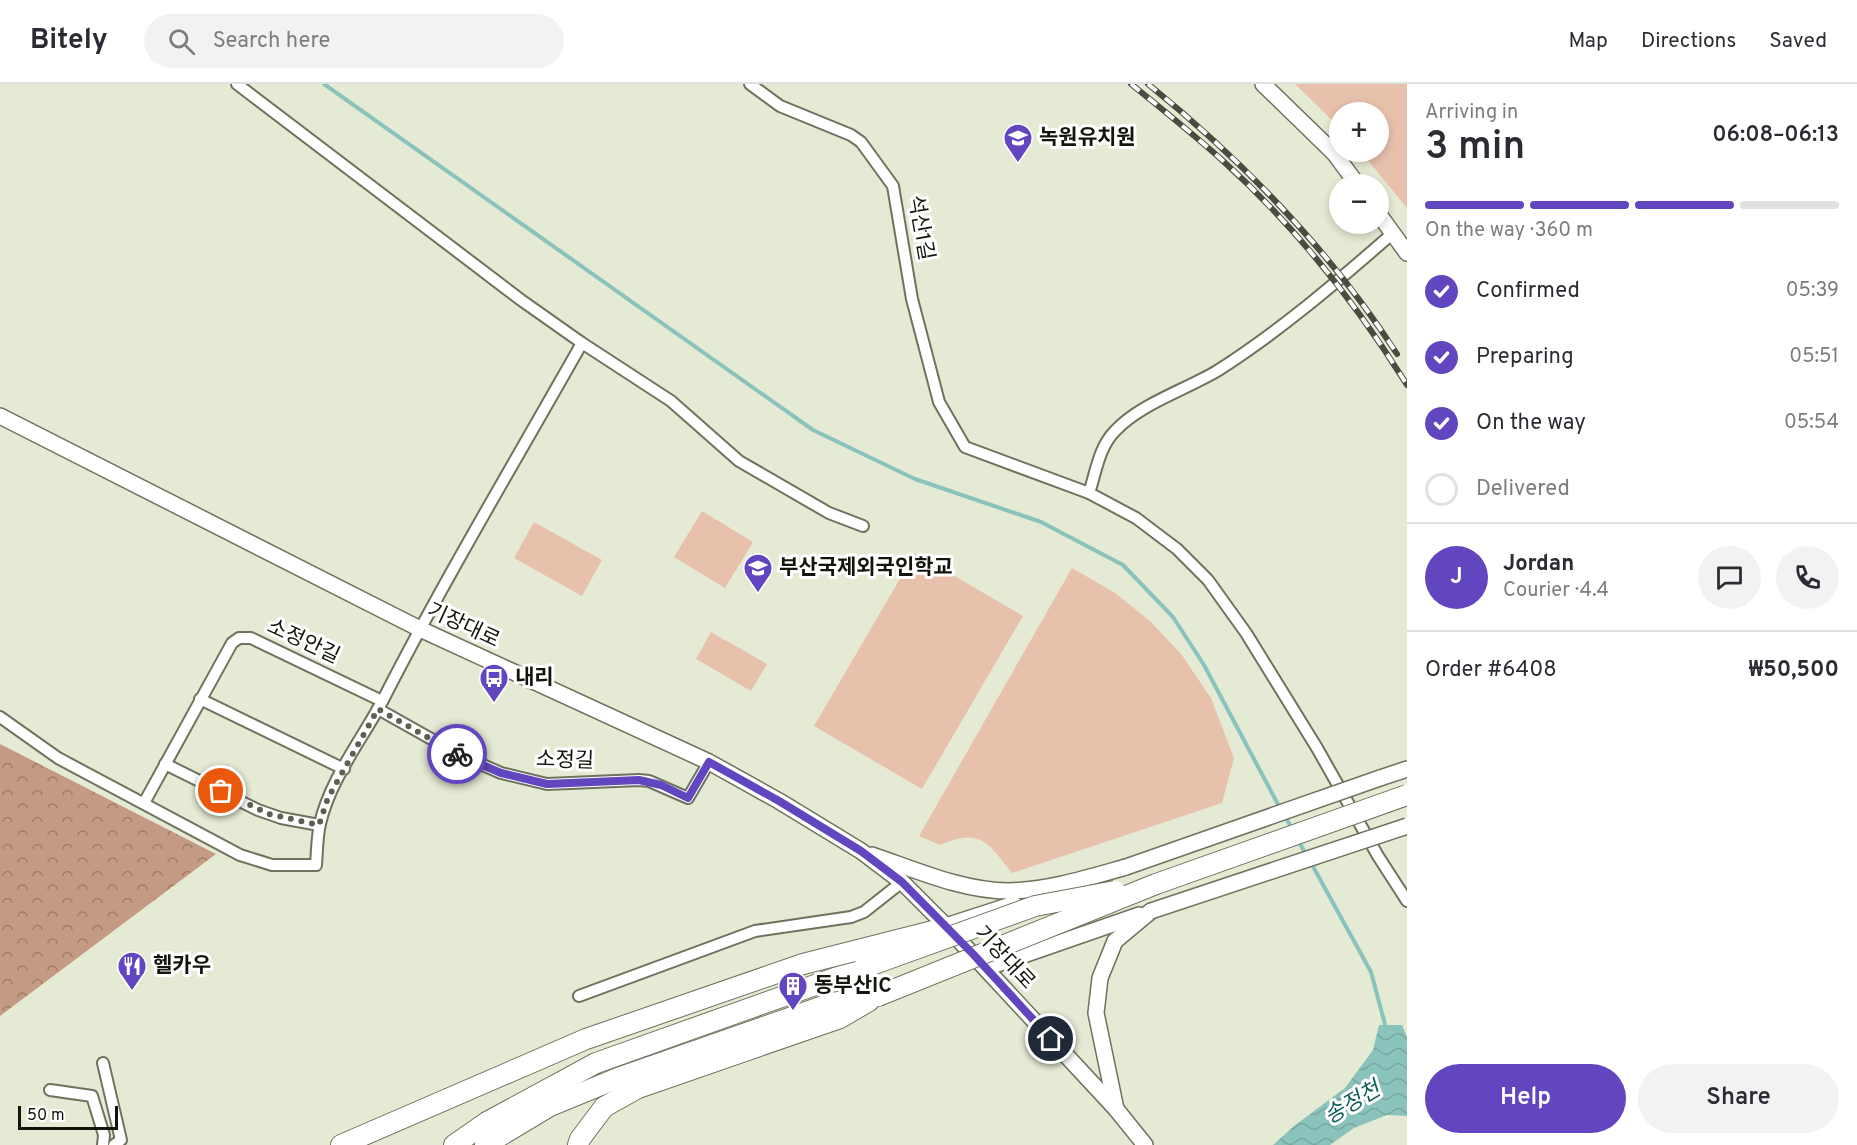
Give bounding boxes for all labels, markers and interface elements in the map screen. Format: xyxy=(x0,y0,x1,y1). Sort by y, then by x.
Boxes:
search box xyxy=(144,14,564,68)
text: Bitely xyxy=(30,23,108,59)
icon: search xyxy=(165,25,198,58)
text: Search here xyxy=(213,28,330,55)
text: Map xyxy=(1568,28,1608,55)
text: Directions xyxy=(1641,28,1736,55)
text: Saved xyxy=(1769,28,1827,55)
text: Arriving in xyxy=(1425,100,1518,126)
map controls xyxy=(1329,102,1389,234)
button: + xyxy=(1329,102,1389,162)
school or university icon: 녹원유치원 xyxy=(1002,122,1034,164)
text: 06:08–06:13 xyxy=(1712,122,1839,149)
text: 3 min xyxy=(1425,124,1525,173)
place label: 녹원유치원 xyxy=(1039,125,1136,152)
button: − xyxy=(1329,174,1389,234)
street label: 석산1길 xyxy=(901,193,939,263)
text: On the way · 360 m xyxy=(1425,218,1593,244)
icon: check xyxy=(1425,275,1458,308)
text: Confirmed xyxy=(1476,278,1580,305)
text: 05:39 xyxy=(1786,278,1839,304)
icon: check xyxy=(1425,341,1458,374)
text: Preparing xyxy=(1476,344,1574,371)
text: 05:51 xyxy=(1789,344,1839,370)
icon: check xyxy=(1425,407,1458,440)
text: On the way xyxy=(1476,410,1586,437)
text: 05:54 xyxy=(1784,410,1839,436)
text: Delivered xyxy=(1476,476,1570,503)
button: chat xyxy=(1698,546,1761,609)
button: phone xyxy=(1776,546,1839,609)
text: Jordan xyxy=(1503,551,1574,578)
school or university icon: 부산국제외국인학교 xyxy=(742,552,774,594)
place label: 부산국제외국인학교 xyxy=(779,555,953,582)
text: J xyxy=(1450,564,1463,591)
text: Courier · 4.4 xyxy=(1503,578,1609,604)
street label: 기장대로 xyxy=(422,597,504,655)
street label: 소정안길 xyxy=(262,613,344,671)
text: Order #6408 xyxy=(1425,657,1557,684)
text: ₩50,500 xyxy=(1749,657,1839,684)
bus stop icon: 내리 xyxy=(478,662,510,704)
place label: 내리 xyxy=(515,665,554,692)
courier xyxy=(427,724,487,784)
icon: bike xyxy=(441,738,474,771)
street label: 소정길 xyxy=(536,746,594,776)
pin xyxy=(195,765,246,816)
icon: bag xyxy=(204,774,237,807)
street label: 기장대로 xyxy=(968,921,1040,995)
restaurant icon: 헬카우 xyxy=(116,950,148,992)
place label: 헬카우 xyxy=(153,953,211,980)
building icon: 동부산IC xyxy=(777,970,809,1012)
place label: 동부산IC xyxy=(814,973,892,1000)
pin xyxy=(1025,1013,1076,1064)
icon: home xyxy=(1034,1022,1067,1055)
button: Help xyxy=(1425,1064,1626,1133)
button: Share xyxy=(1638,1064,1839,1133)
water label: 송정천 xyxy=(1320,1075,1388,1131)
scale bar xyxy=(18,1103,118,1130)
text: 50 m xyxy=(27,1106,65,1126)

